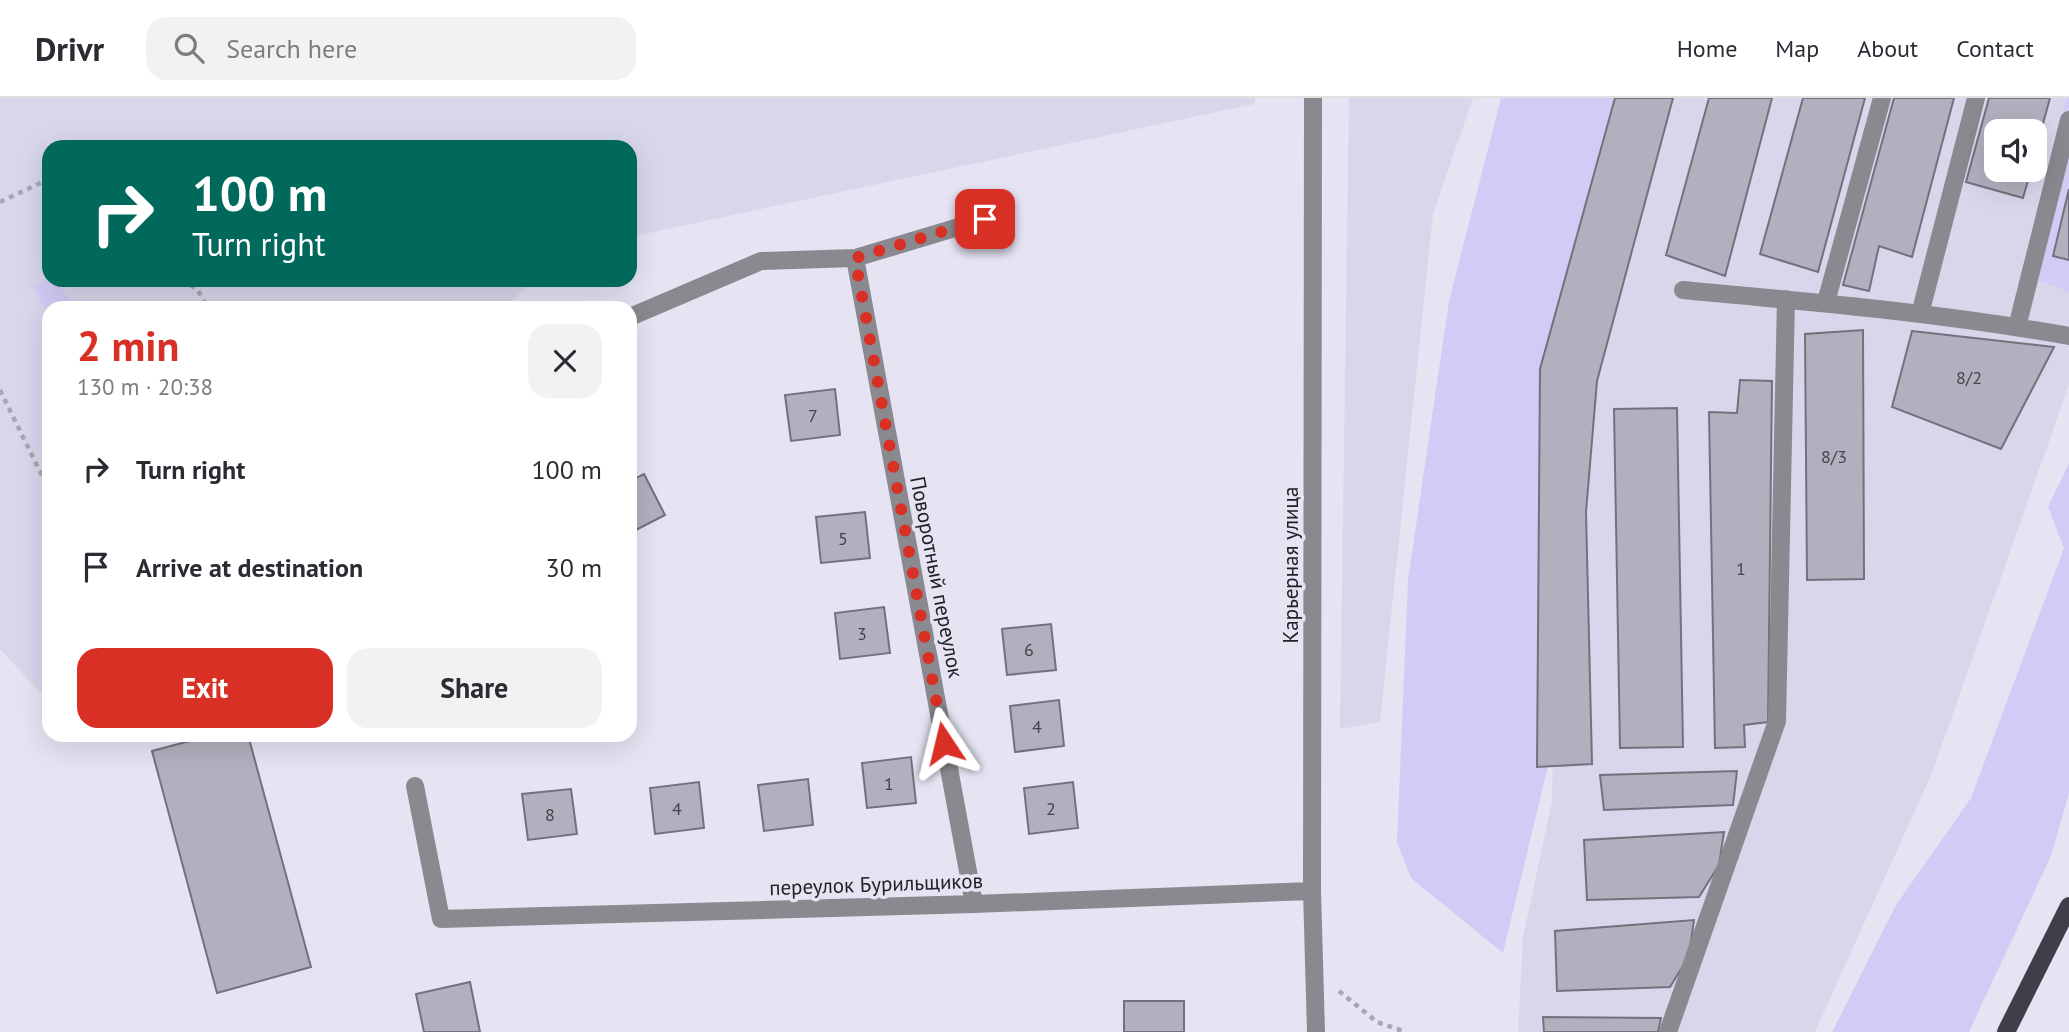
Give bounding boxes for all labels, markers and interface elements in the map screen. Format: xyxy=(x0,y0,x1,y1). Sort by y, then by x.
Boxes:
search box xyxy=(146,17,636,80)
text: Drivr xyxy=(35,27,104,70)
icon: search xyxy=(170,29,208,67)
text: Search here xyxy=(226,32,357,65)
text: Home xyxy=(1677,33,1737,64)
text: Map xyxy=(1775,33,1819,64)
text: About xyxy=(1857,33,1918,64)
text: Contact xyxy=(1956,33,2034,64)
map controls xyxy=(1984,119,2047,182)
button: sound xyxy=(1984,119,2047,182)
text: 100 m xyxy=(192,161,327,225)
icon: right xyxy=(77,168,168,259)
pin xyxy=(955,189,1015,249)
icon: arrive xyxy=(966,200,1004,238)
text: Turn right xyxy=(192,223,326,265)
text: 2 min xyxy=(77,318,179,373)
button: close xyxy=(528,324,602,398)
house number: 8/2 xyxy=(1956,366,1982,389)
text: 130 m · 20:38 xyxy=(77,372,213,401)
house number: 7 xyxy=(808,404,818,427)
house number: 8/3 xyxy=(1821,445,1847,468)
icon: right xyxy=(77,450,115,488)
text: Turn right xyxy=(136,453,245,486)
text: 100 m xyxy=(531,453,602,486)
street label: Поворотный переулок xyxy=(904,474,970,680)
street label: Карьерная улица xyxy=(1277,487,1304,643)
house number: 5 xyxy=(838,527,848,550)
icon: arrive xyxy=(77,548,115,586)
text: Arrive at destination xyxy=(136,551,363,584)
text: 30 m xyxy=(546,551,602,584)
house number: 1 xyxy=(1736,557,1746,580)
house number: 3 xyxy=(857,622,867,645)
house number: 6 xyxy=(1024,638,1034,661)
button: Exit xyxy=(77,648,333,728)
button: Share xyxy=(347,648,602,728)
position arrow xyxy=(907,706,981,780)
house number: 4 xyxy=(1032,715,1042,738)
house number: 1 xyxy=(884,772,894,795)
house number: 4 xyxy=(672,797,682,820)
house number: 2 xyxy=(1046,797,1056,820)
house number: 8 xyxy=(545,803,555,826)
street label: переулок Бурильщиков xyxy=(769,867,983,901)

